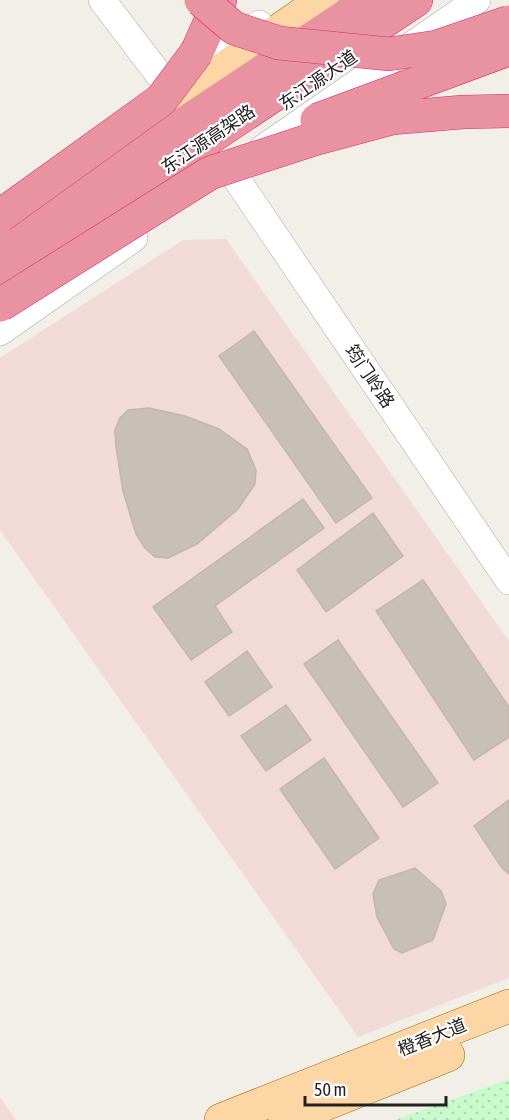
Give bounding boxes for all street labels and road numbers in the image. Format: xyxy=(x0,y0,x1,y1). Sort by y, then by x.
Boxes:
street label: 东江源大道 xyxy=(275,46,361,114)
street label: 东江源高架路 xyxy=(157,100,259,178)
street label: 筠门岭路 xyxy=(341,340,399,412)
street label: 橙香大道 xyxy=(395,1014,469,1060)

